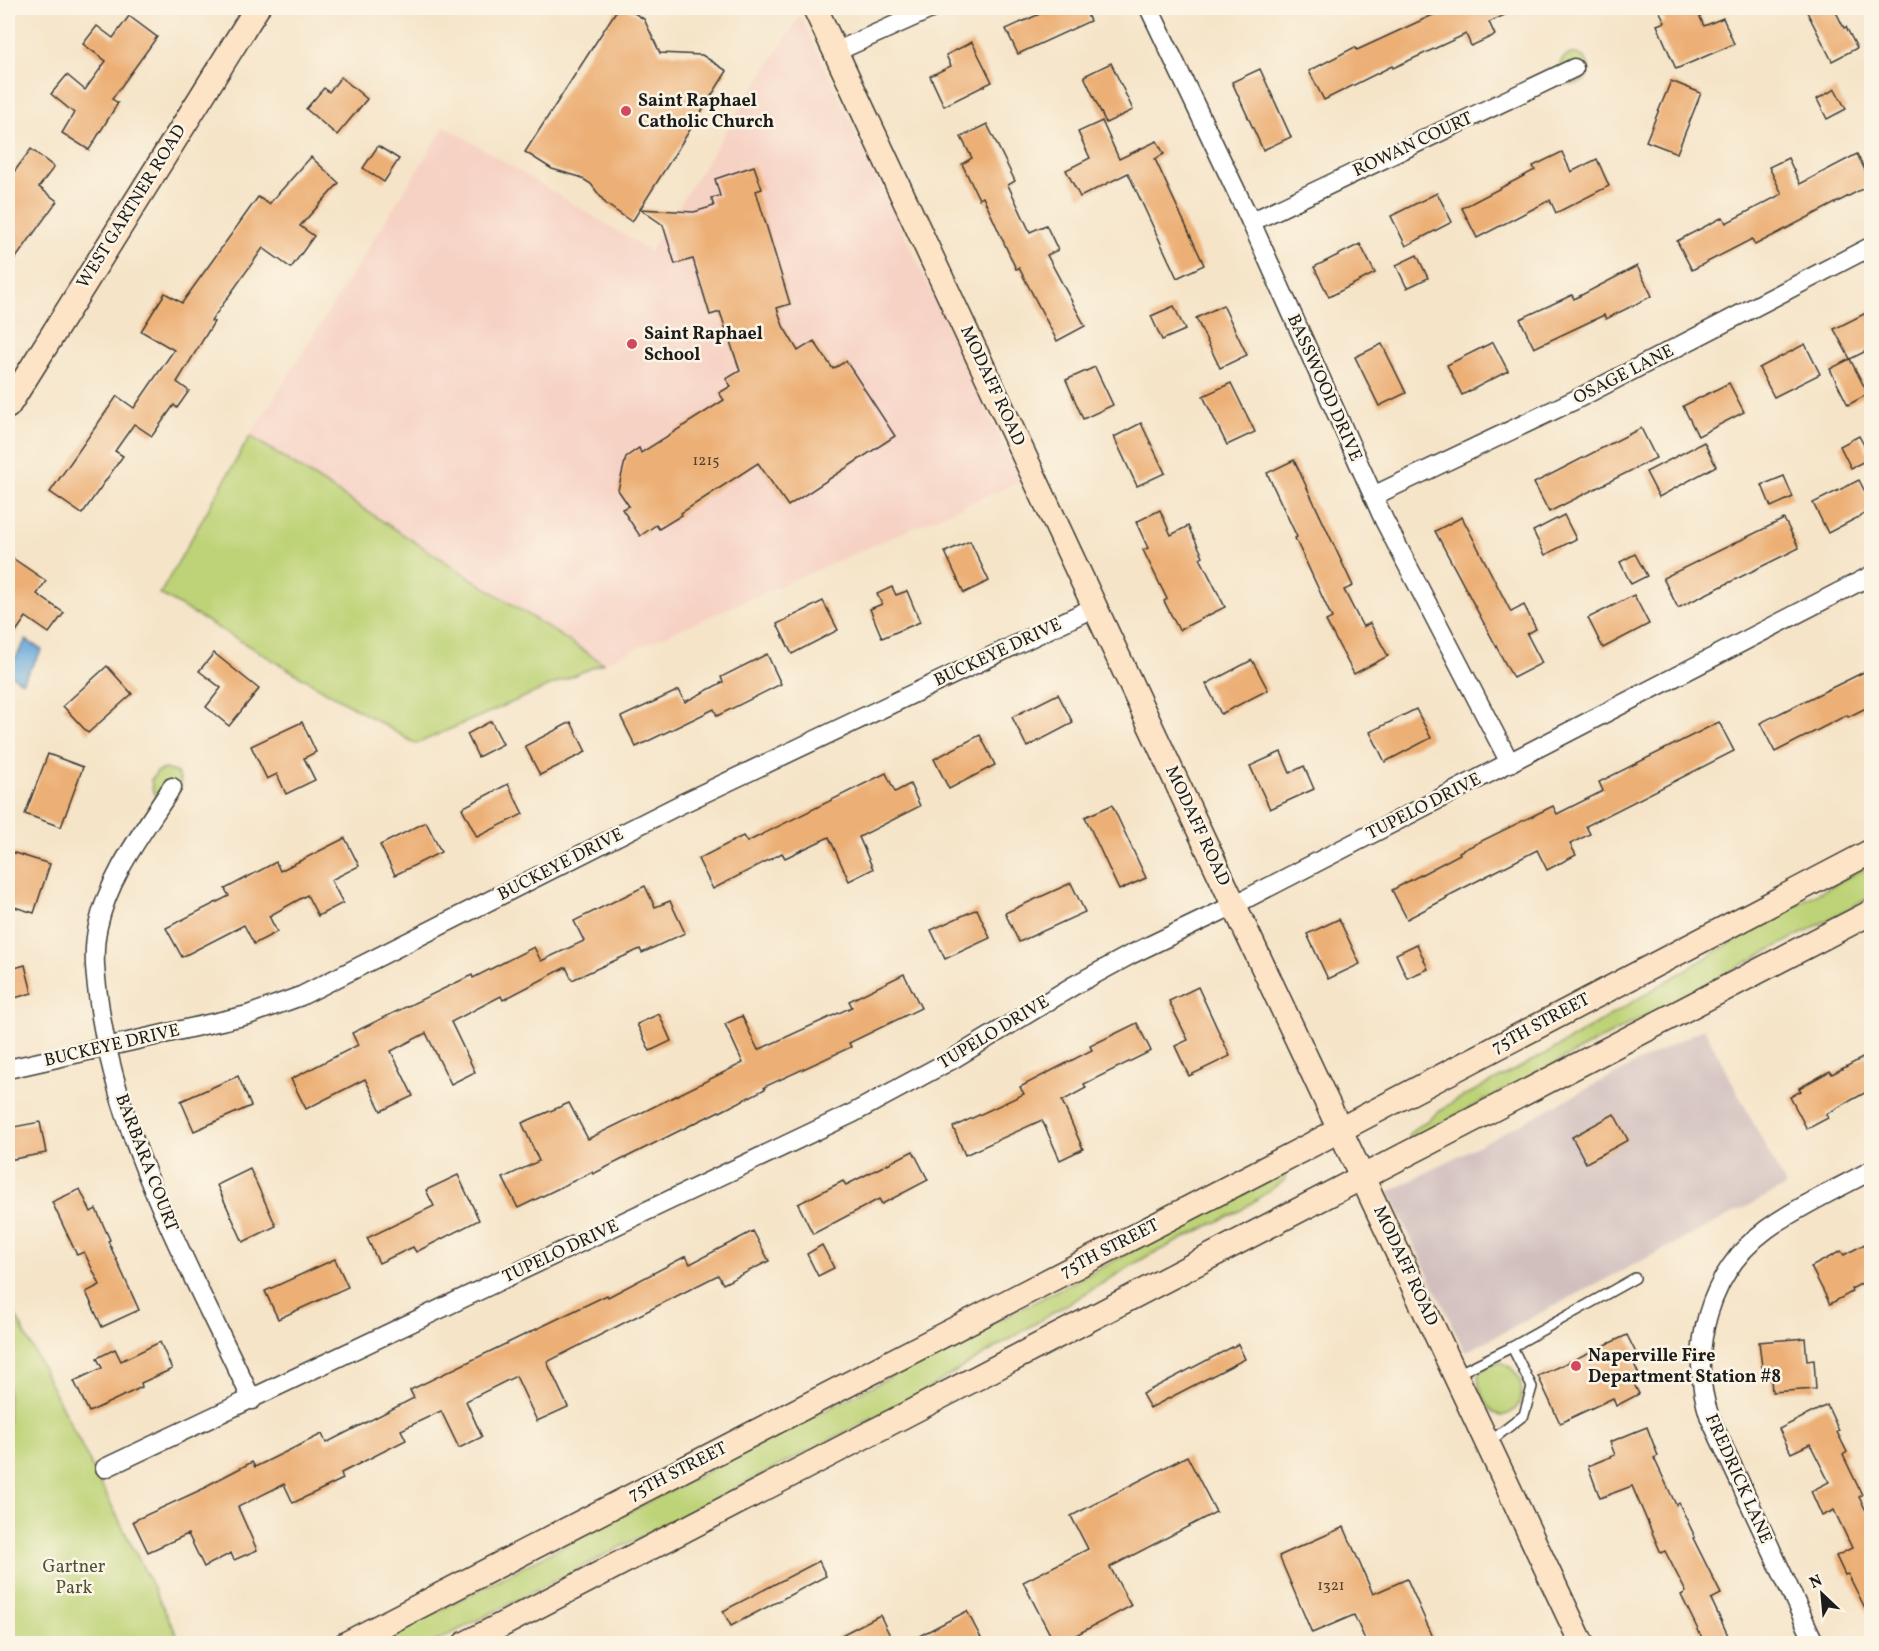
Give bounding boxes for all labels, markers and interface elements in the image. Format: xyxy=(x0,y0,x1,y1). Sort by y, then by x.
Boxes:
place label: Saint Raphael Catholic Church xyxy=(638,89,775,135)
marker: Saint Raphael Catholic Church xyxy=(619,104,633,118)
street label: ROWAN COURT xyxy=(1349,106,1477,184)
street label: WEST GARTNER ROAD xyxy=(71,120,193,294)
street label: BASSWOOD DRIVE xyxy=(1280,310,1368,466)
place label: Saint Raphael School xyxy=(644,322,763,368)
street label: MODAFF ROAD xyxy=(953,322,1031,450)
marker: Saint Raphael School xyxy=(625,337,639,351)
street label: OSAGE LANE xyxy=(1569,339,1679,411)
house number: 1215 xyxy=(693,451,719,472)
street label: BUCKEYE DRIVE xyxy=(930,612,1066,694)
street label: MODAFF ROAD xyxy=(1158,762,1236,890)
street label: TUPELO DRIVE xyxy=(1362,767,1486,847)
street label: BUCKEYE DRIVE xyxy=(494,822,629,908)
street label: 75TH STREET xyxy=(1487,987,1595,1060)
street label: TUPELO DRIVE xyxy=(934,990,1054,1076)
street label: BUCKEYE DRIVE xyxy=(42,1018,182,1074)
street label: BARBARA COURT xyxy=(108,1090,184,1236)
street label: MODAFF ROAD xyxy=(1366,1202,1444,1330)
street label: 75TH STREET xyxy=(1056,1213,1164,1285)
street label: TUPELO DRIVE xyxy=(499,1214,623,1290)
place label: Naperville Fire Department Station #8 xyxy=(1588,1344,1781,1390)
marker: Naperville Fire Department Station #8 xyxy=(1569,1359,1583,1373)
street label: FREDRICK LANE xyxy=(1698,1410,1778,1548)
street label: 75TH STREET xyxy=(624,1436,732,1508)
park label: Gartner Park xyxy=(43,1555,106,1601)
north arrow xyxy=(1792,1564,1852,1624)
text: N xyxy=(1806,1570,1827,1595)
house number: 1321 xyxy=(1317,1576,1345,1597)

